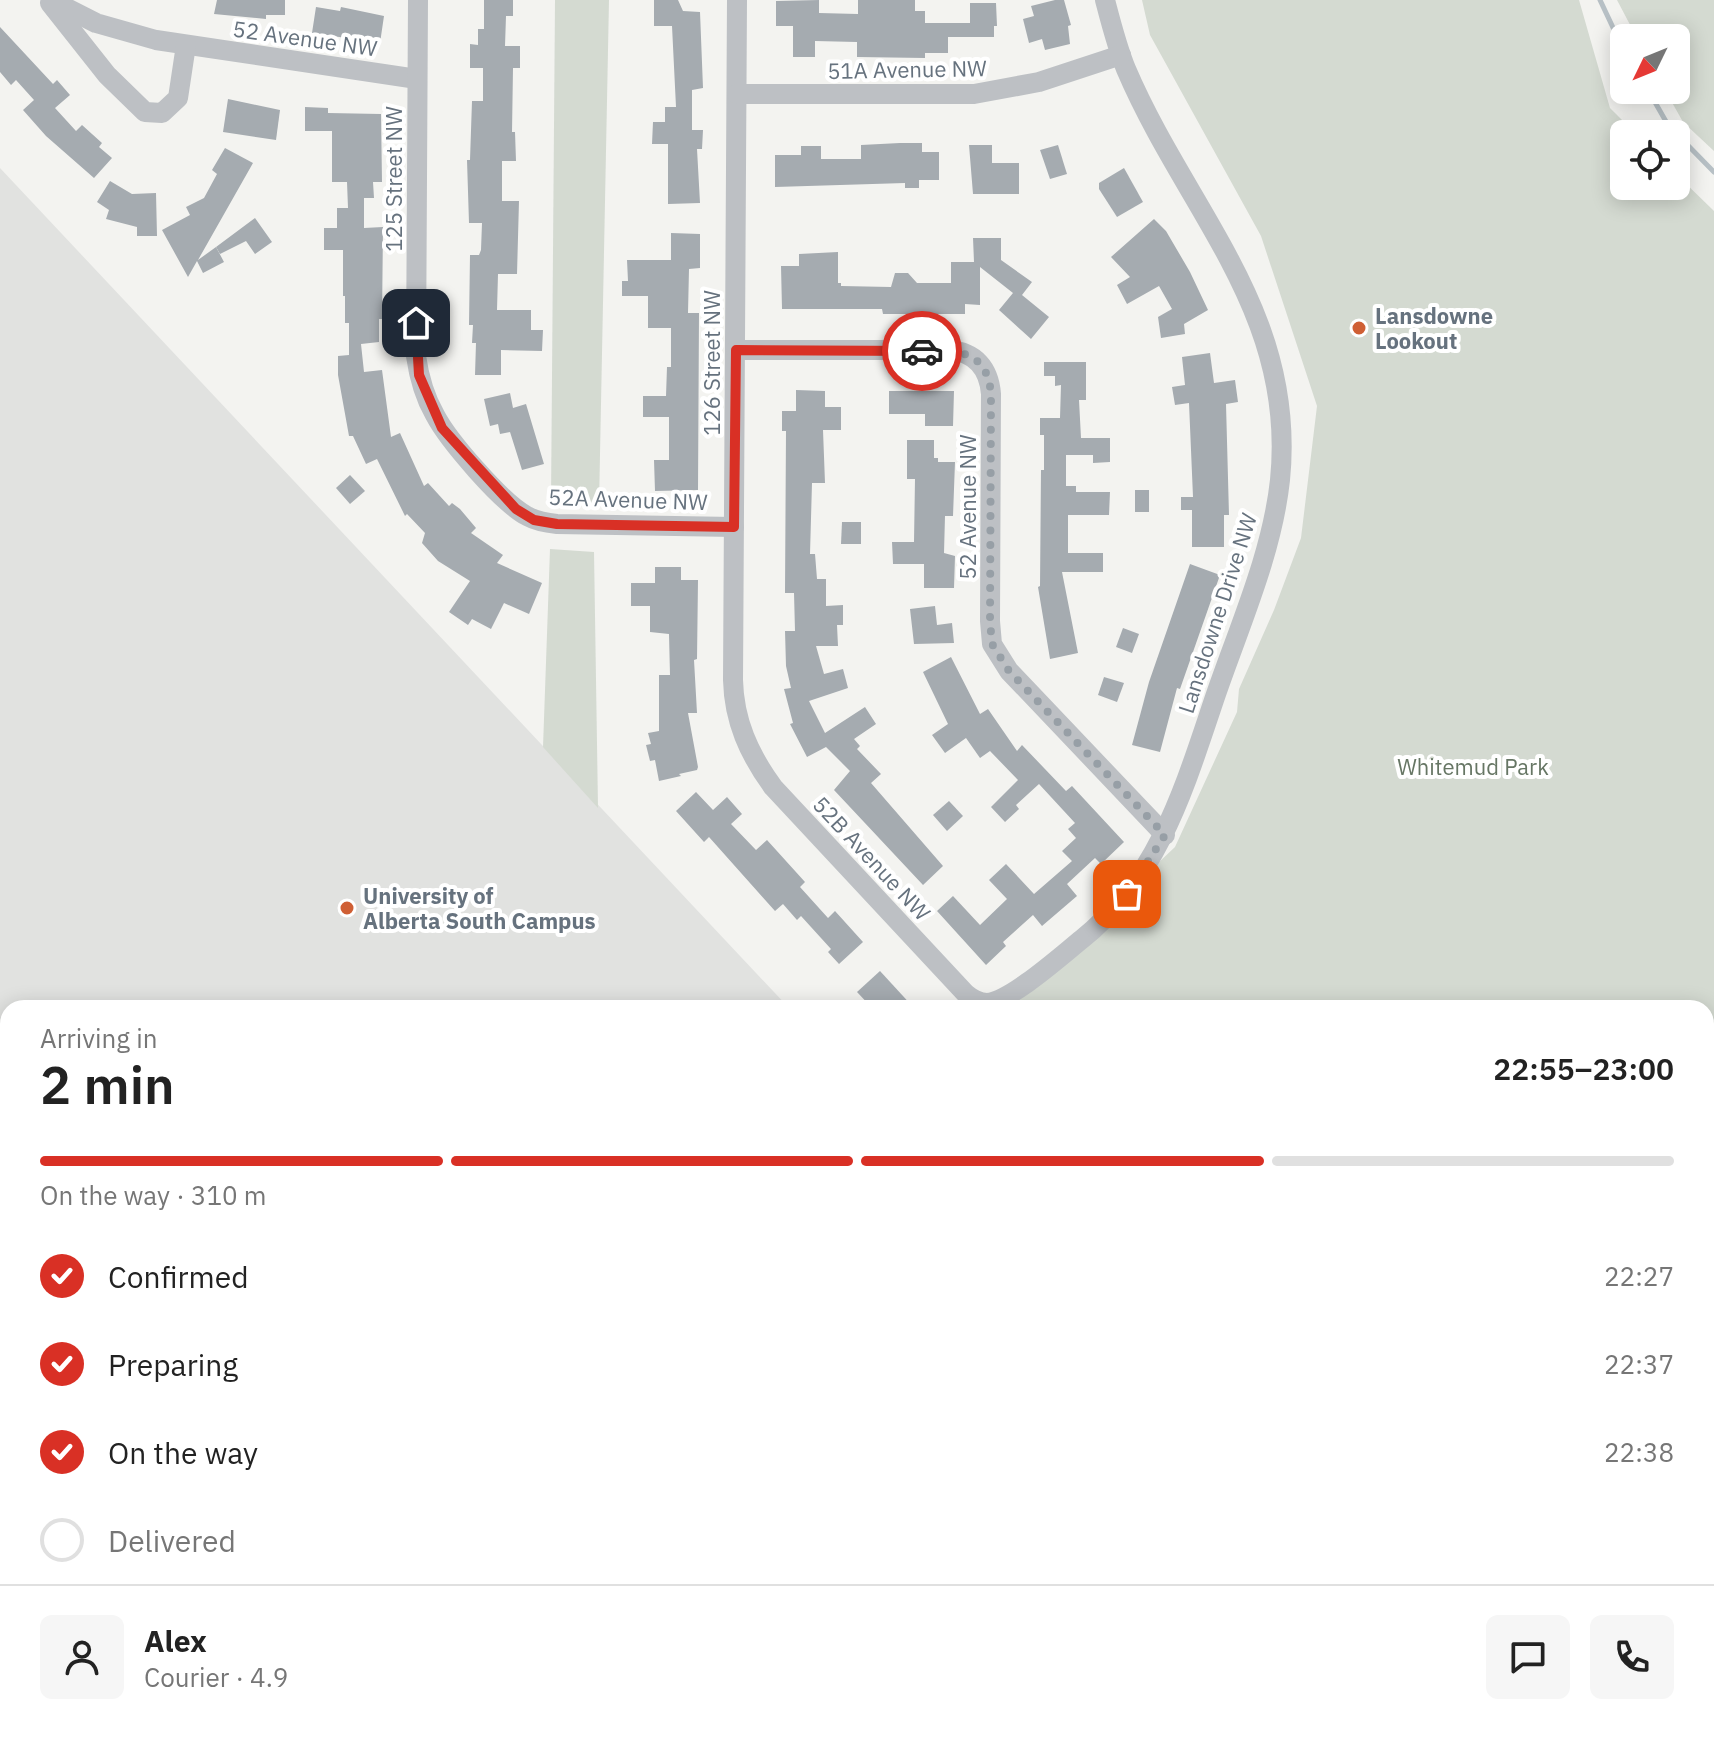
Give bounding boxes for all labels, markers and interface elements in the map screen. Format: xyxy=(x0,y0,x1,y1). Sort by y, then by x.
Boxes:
street label: 52 Avenue NW xyxy=(231,14,379,63)
north arrow xyxy=(1610,24,1690,104)
map controls xyxy=(1610,24,1690,200)
street label: 51A Avenue NW xyxy=(827,53,987,85)
street label: 125 Street NW xyxy=(379,106,408,252)
button: locate xyxy=(1610,120,1690,200)
pin xyxy=(382,289,450,357)
street label: 126 Street NW xyxy=(697,290,726,436)
icon: home xyxy=(394,301,438,345)
place label: Lansdowne Lookout xyxy=(1375,301,1493,355)
courier xyxy=(882,311,962,391)
marker: Lansdowne Lookout xyxy=(1350,319,1368,337)
icon: car xyxy=(900,329,944,373)
street label: 52 Avenue NW xyxy=(953,434,982,580)
street label: 52A Avenue NW xyxy=(548,482,709,516)
street label: Lansdowne Drive NW xyxy=(1171,509,1263,717)
park label: Whitemud Park xyxy=(1397,752,1549,781)
street label: 52B Avenue NW xyxy=(807,790,937,927)
pin xyxy=(1093,860,1161,928)
icon: bag xyxy=(1105,872,1149,916)
place label: University of Alberta South Campus xyxy=(363,881,596,935)
marker: University of Alberta South Campus xyxy=(338,899,356,917)
text: Arriving in xyxy=(40,1021,157,1055)
text: 22:55–23:00 xyxy=(1493,1049,1674,1088)
text: 2 min xyxy=(40,1051,175,1118)
text: On the way · 310 m xyxy=(40,1178,266,1212)
icon: check xyxy=(40,1254,84,1298)
text: Confirmed xyxy=(108,1257,249,1296)
text: 22:27 xyxy=(1604,1259,1674,1293)
icon: check xyxy=(40,1342,84,1386)
text: Preparing xyxy=(108,1345,238,1384)
text: 22:37 xyxy=(1604,1347,1674,1381)
icon: check xyxy=(40,1430,84,1474)
text: On the way xyxy=(108,1433,258,1472)
text: 22:38 xyxy=(1604,1435,1674,1469)
text: Delivered xyxy=(108,1521,236,1560)
button: person xyxy=(40,1615,124,1699)
button: chat xyxy=(1486,1615,1570,1699)
button: phone xyxy=(1590,1615,1674,1699)
text: Alex xyxy=(144,1621,207,1660)
text: Courier · 4.9 xyxy=(144,1660,288,1694)

